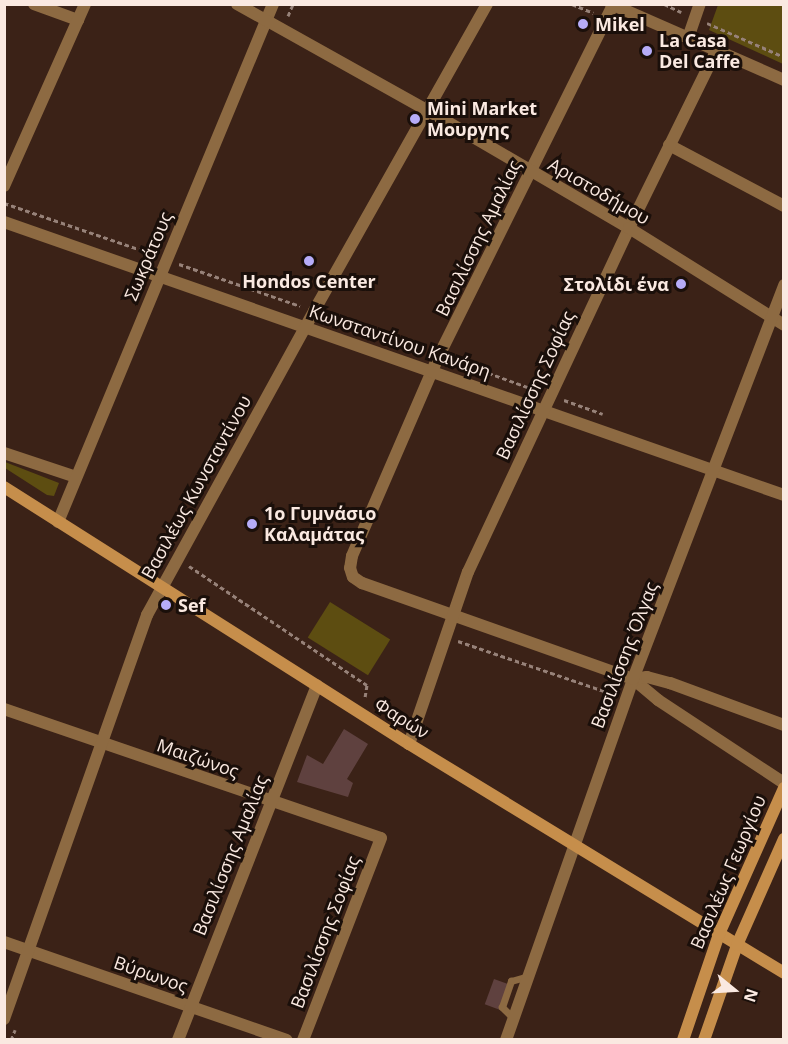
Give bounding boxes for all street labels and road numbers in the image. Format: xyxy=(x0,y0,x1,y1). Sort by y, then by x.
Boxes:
street label: Αριστοδήμου xyxy=(544,153,654,229)
street label: Βασιλίσσης Αμαλίας xyxy=(431,156,525,320)
street label: Σωκράτους xyxy=(120,208,176,304)
street label: Κωνσταντίνου Κανάρη xyxy=(306,300,494,382)
street label: Βασιλίσσης Σοφίας xyxy=(491,307,579,463)
street label: Βασιλέως Κωνσταντίνου xyxy=(137,392,255,582)
street label: Βασιλίσσης Όλγας xyxy=(586,579,662,731)
street label: Φαρών xyxy=(371,693,433,743)
street label: Μαιζώνος xyxy=(154,734,242,782)
street label: Βασιλίσσης Αμαλίας xyxy=(188,772,272,938)
street label: Βασιλέως Γεωργίου xyxy=(686,792,770,952)
street label: Βασιλίσσης Σοφίας xyxy=(286,853,364,1011)
street label: Βύρωνος xyxy=(111,951,191,997)

